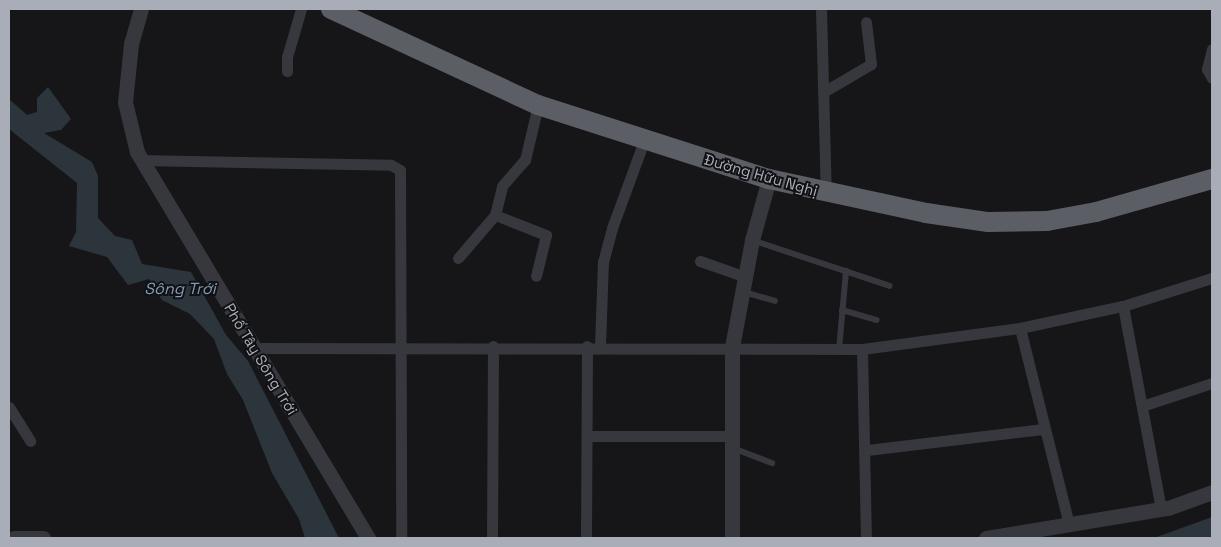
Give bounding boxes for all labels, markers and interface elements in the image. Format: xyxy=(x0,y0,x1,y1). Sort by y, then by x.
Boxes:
street label: Đường Hữu Nghị xyxy=(702,150,820,200)
water label: Sông Trới xyxy=(144,279,216,299)
street label: Phố Tây Sông Trới xyxy=(220,300,302,418)

